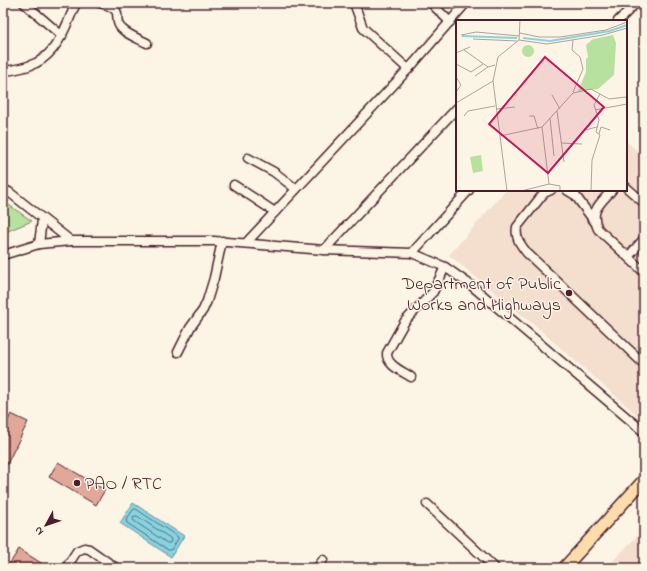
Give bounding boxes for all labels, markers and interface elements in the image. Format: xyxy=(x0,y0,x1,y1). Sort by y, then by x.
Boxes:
inset map xyxy=(456,20,627,191)
place label: Department of Public Works and Highways xyxy=(401,272,561,320)
marker: Department of Public Works and Highways xyxy=(564,288,574,298)
place label: PAO / RTC xyxy=(85,472,162,498)
marker: PAO / RTC xyxy=(72,478,82,488)
north arrow xyxy=(26,505,66,545)
text: N xyxy=(31,523,48,539)

